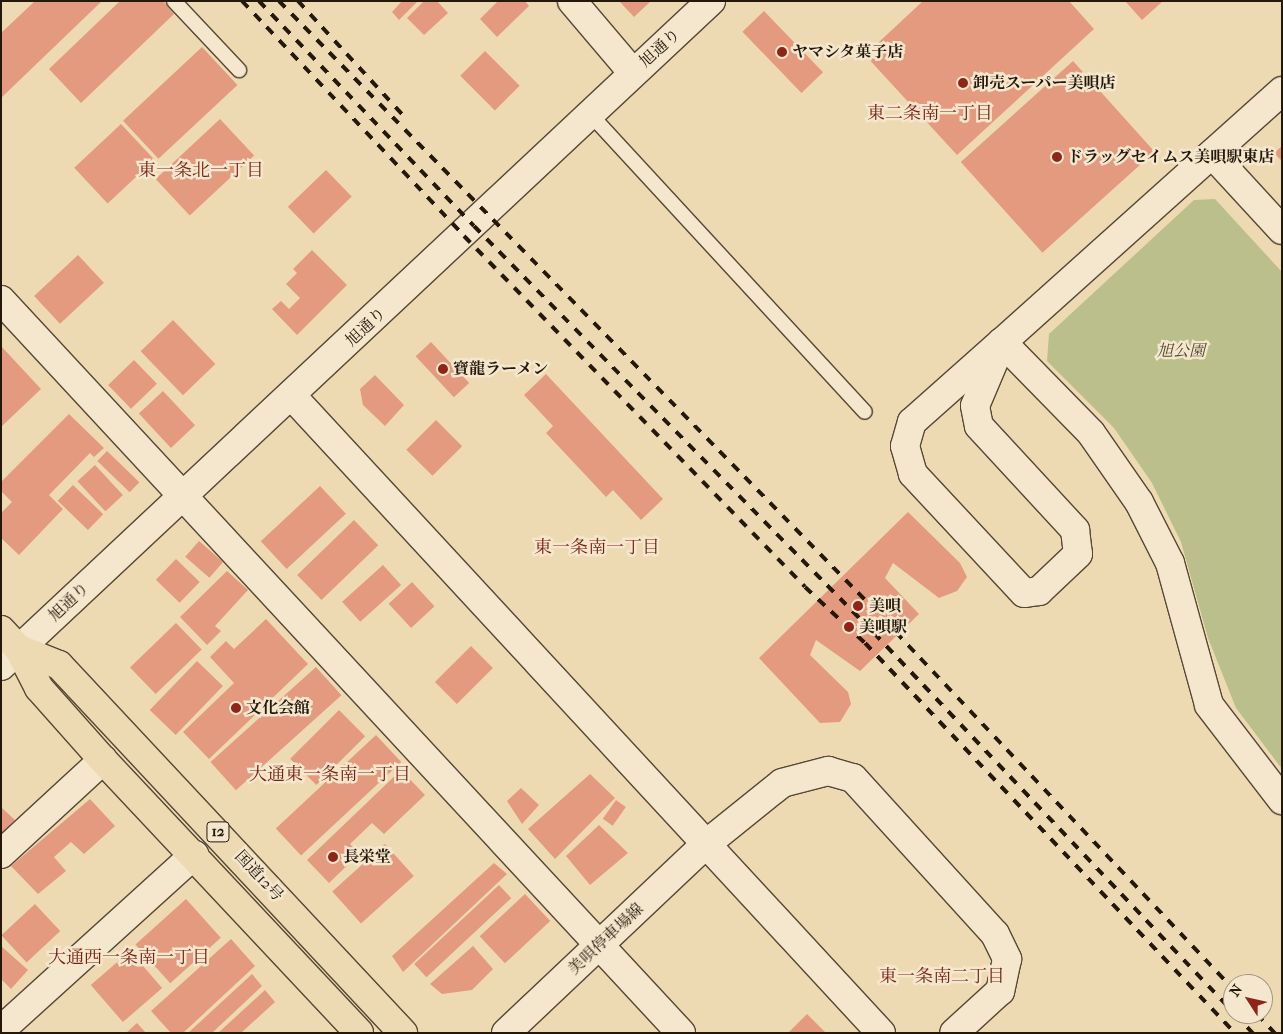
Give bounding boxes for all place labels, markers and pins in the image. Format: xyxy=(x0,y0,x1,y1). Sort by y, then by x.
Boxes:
place label: ヤマシタ菓子店 xyxy=(792,42,904,62)
marker: ヤマシタ菓子店 xyxy=(776,46,788,58)
place label: 卸売スーパー美唄店 xyxy=(973,73,1116,93)
marker: 卸売スーパー美唄店 xyxy=(957,77,969,89)
place label: ドラッグセイムス美唄駅東店 xyxy=(1067,147,1275,167)
marker: ドラッグセイムス美唄駅東店 xyxy=(1051,151,1063,163)
place label: 寶龍ラーメン xyxy=(453,359,549,379)
marker: 寶龍ラーメン xyxy=(437,363,449,375)
place label: 美唄 xyxy=(869,596,901,616)
marker: 美唄 xyxy=(851,599,865,613)
place label: 美唄駅 xyxy=(859,617,907,637)
marker: 美唄駅 xyxy=(843,621,855,633)
place label: 文化会館 xyxy=(246,698,310,718)
marker: 文化会館 xyxy=(230,702,242,714)
place label: 長栄堂 xyxy=(343,847,391,867)
marker: 長栄堂 xyxy=(327,851,339,863)

